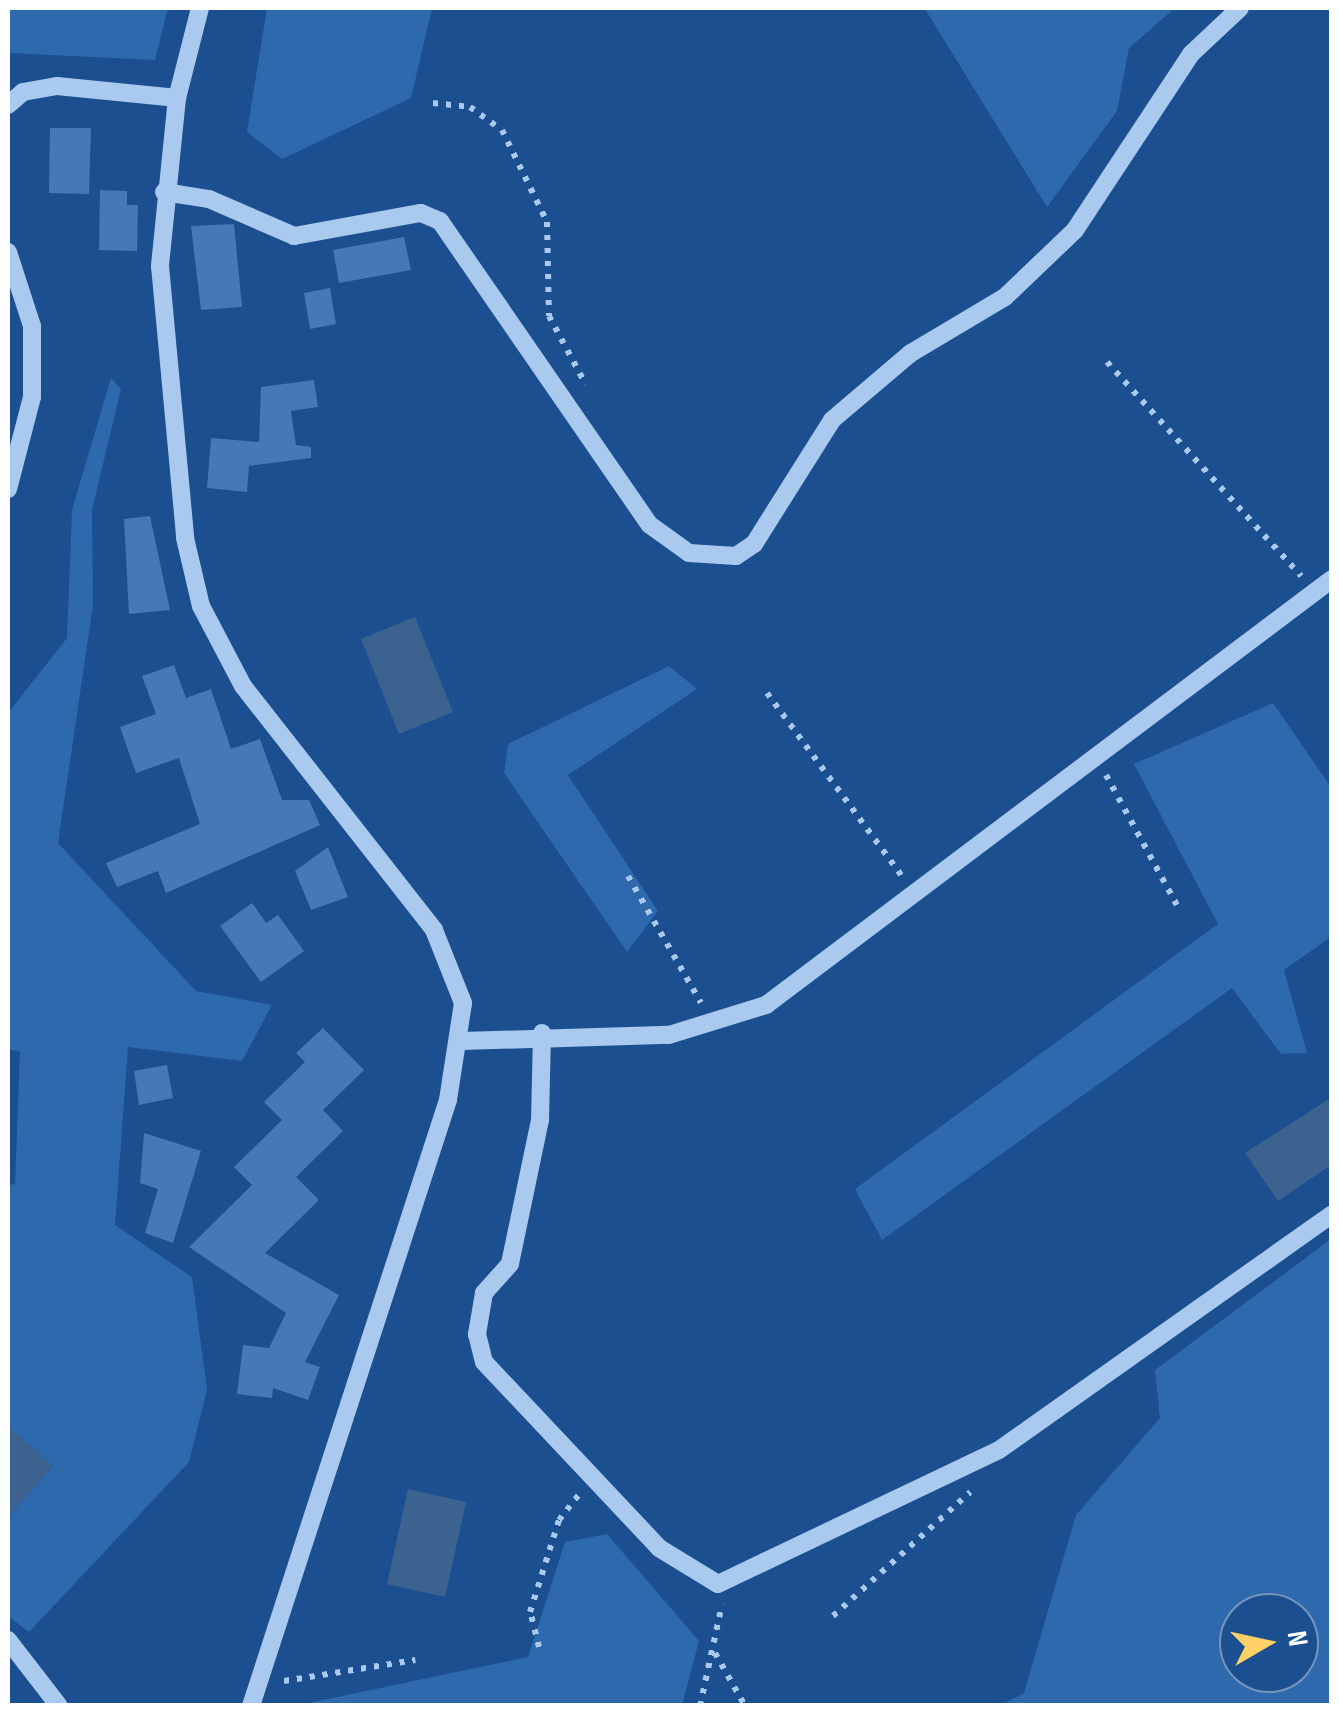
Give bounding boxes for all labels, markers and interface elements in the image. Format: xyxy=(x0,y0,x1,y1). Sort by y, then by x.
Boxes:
north arrow xyxy=(1219,1593,1319,1693)
text: N xyxy=(1280,1629,1315,1648)

